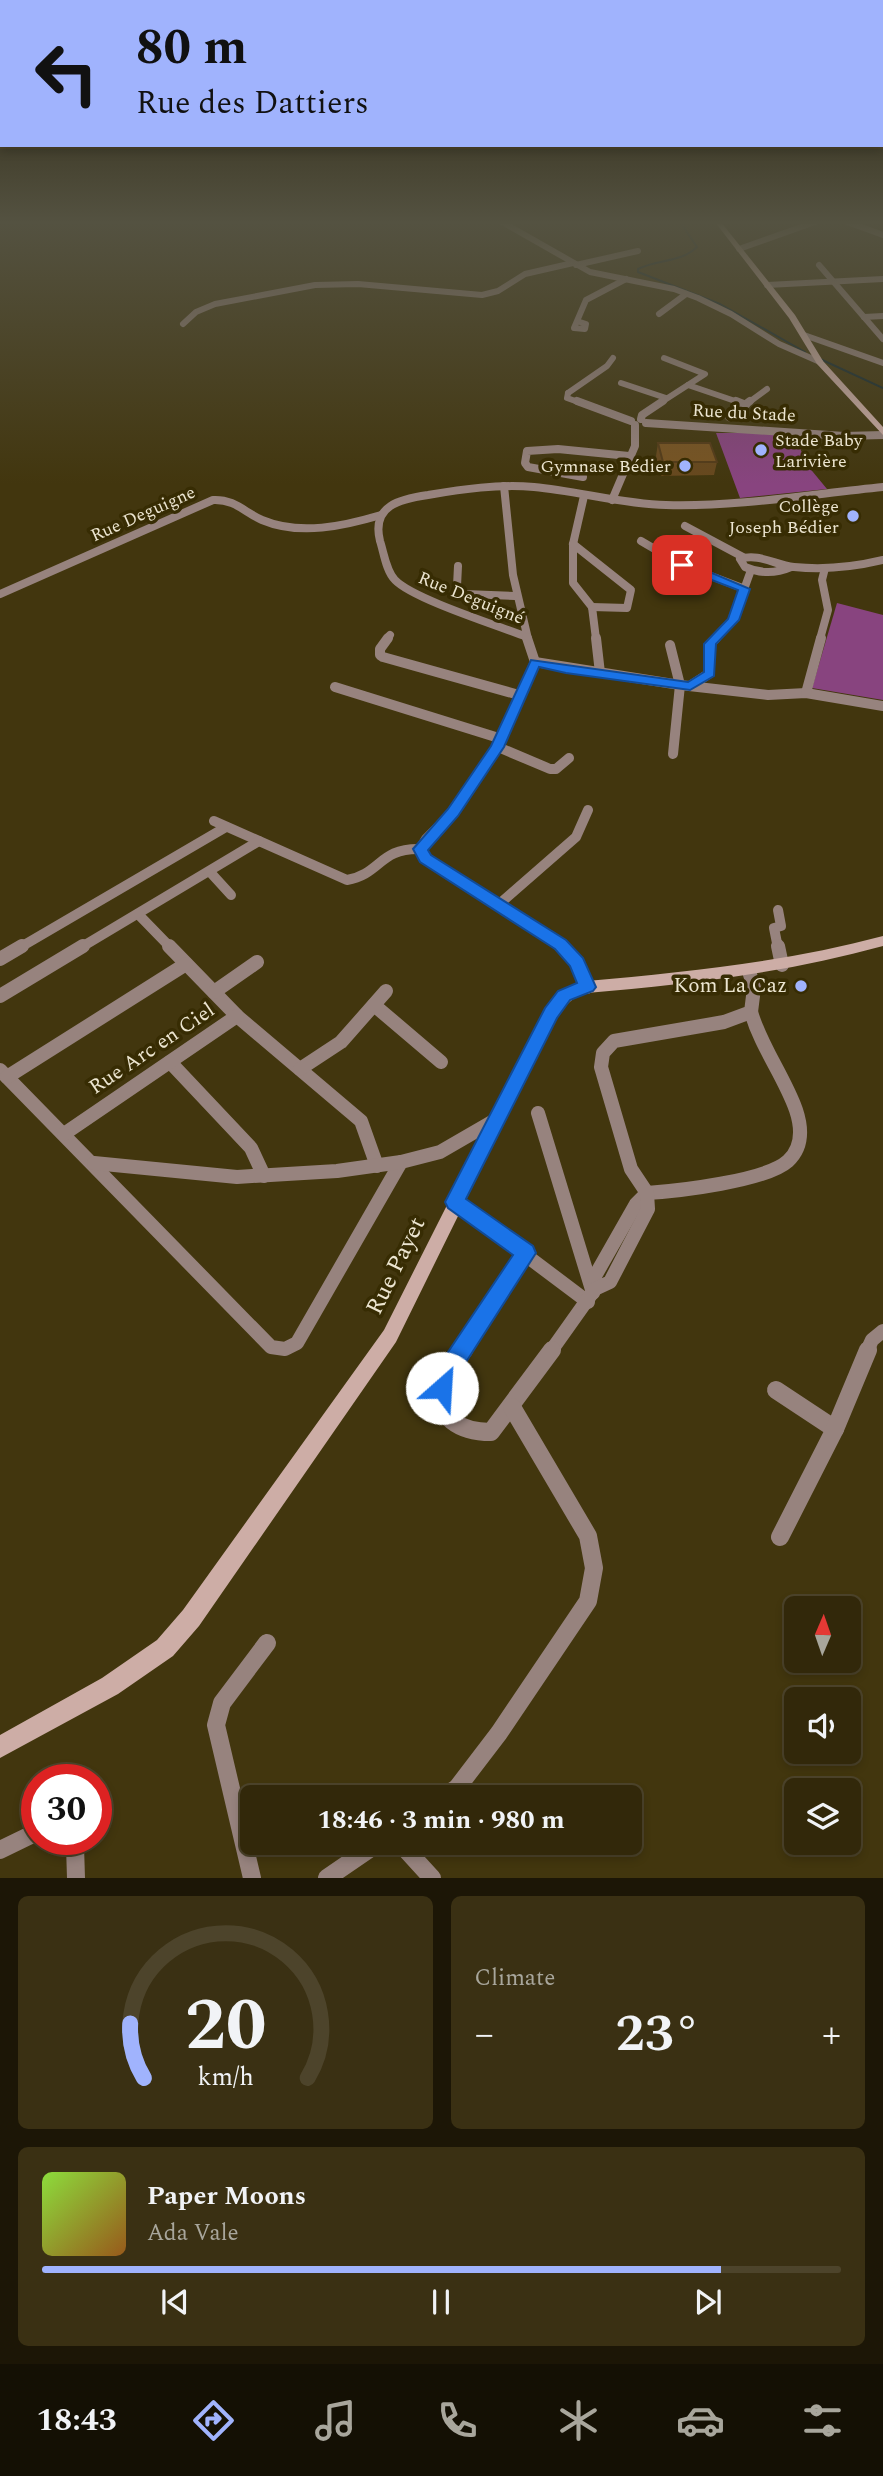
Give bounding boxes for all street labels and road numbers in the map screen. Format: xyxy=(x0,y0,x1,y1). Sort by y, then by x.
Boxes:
street label: Rue du Stade xyxy=(692,397,796,429)
street label: Rue Deguigne xyxy=(86,479,200,549)
street label: Rue Deguigné xyxy=(414,564,528,632)
street label: Rue Arc en Ciel xyxy=(82,995,222,1103)
street label: Rue Payet xyxy=(357,1211,435,1321)

